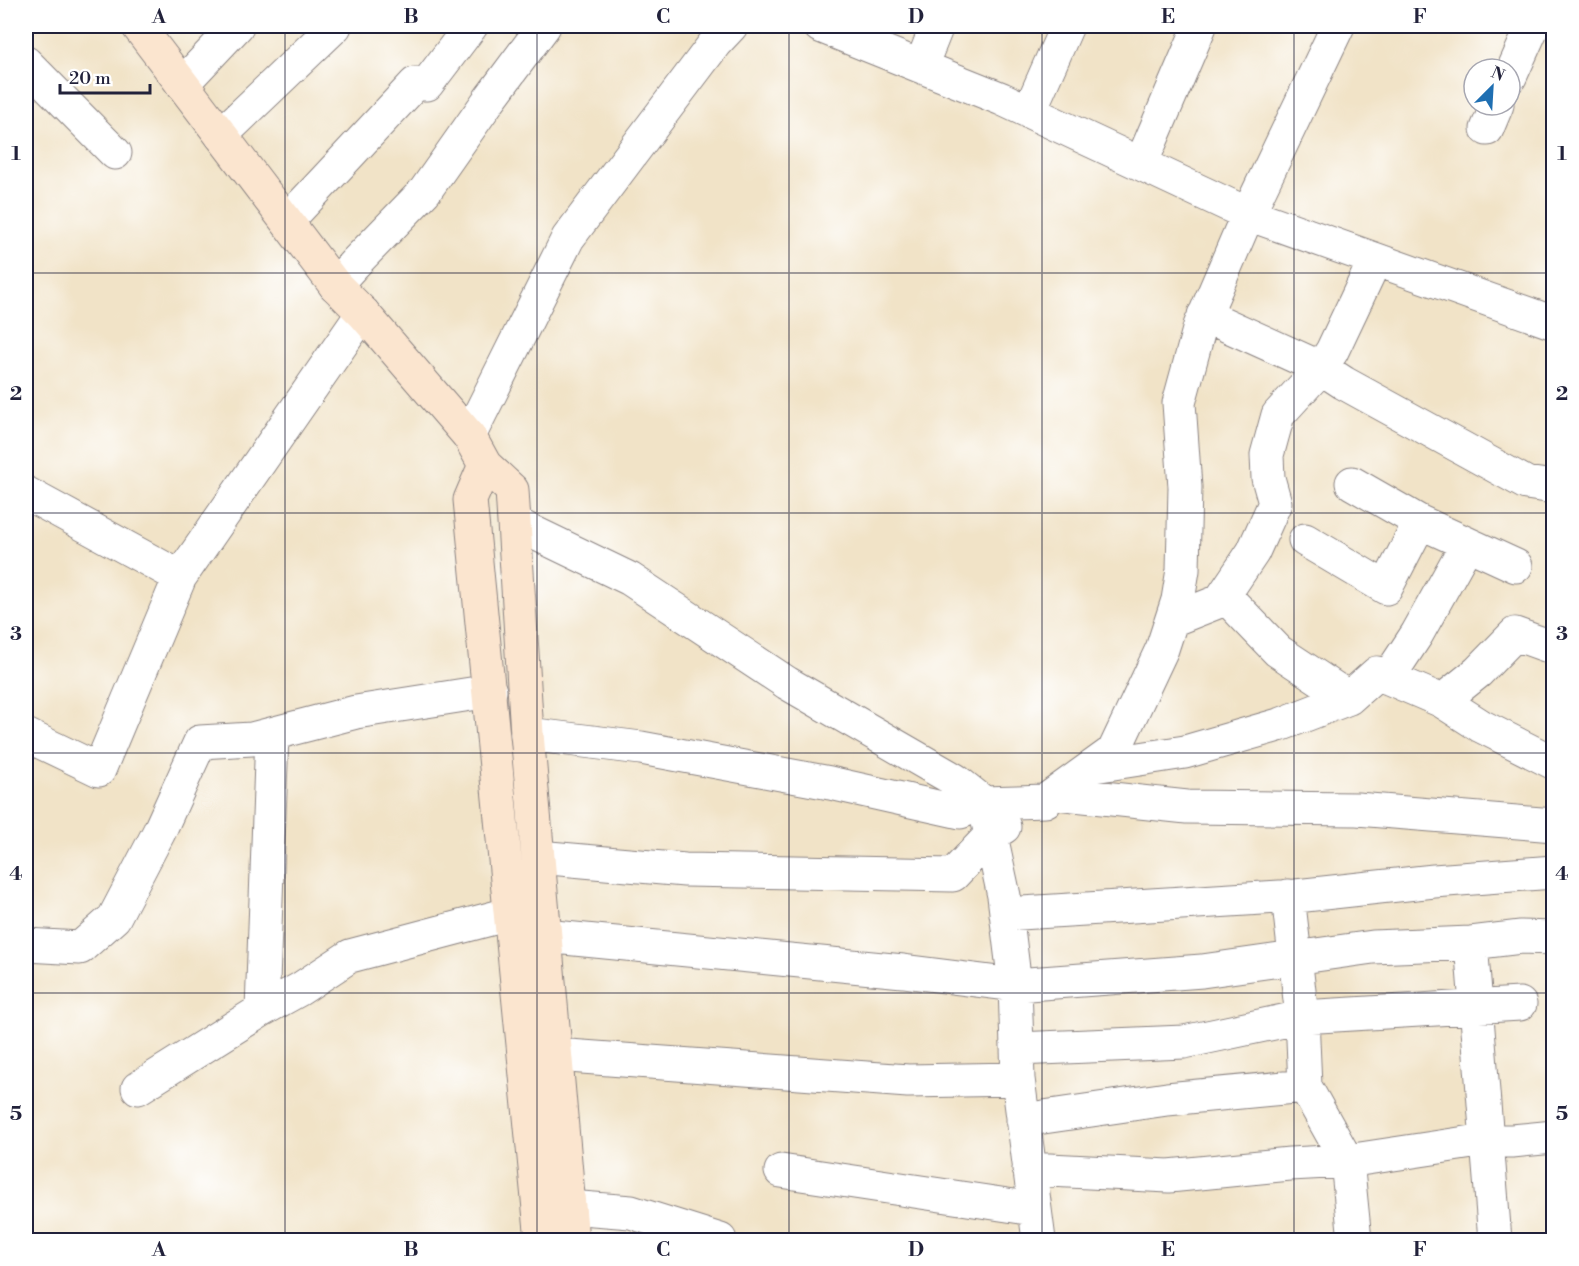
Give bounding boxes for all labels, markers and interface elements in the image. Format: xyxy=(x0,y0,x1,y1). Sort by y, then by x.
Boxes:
text: A xyxy=(151,5,167,30)
text: B xyxy=(403,5,419,30)
text: C xyxy=(656,5,670,30)
text: D xyxy=(908,5,924,30)
text: E xyxy=(1161,5,1175,30)
text: F xyxy=(1413,5,1427,30)
scale bar xyxy=(60,57,150,95)
north arrow xyxy=(1462,57,1522,117)
text: N xyxy=(1488,63,1508,86)
text: 20 m xyxy=(69,67,111,90)
text: 1 xyxy=(11,142,21,167)
text: 1 xyxy=(1557,142,1567,167)
text: 2 xyxy=(10,382,22,407)
text: 2 xyxy=(1556,382,1568,407)
text: 3 xyxy=(10,622,22,647)
text: 3 xyxy=(1556,622,1568,647)
text: 4 xyxy=(9,862,23,887)
text: 4 xyxy=(1555,862,1569,887)
text: 5 xyxy=(10,1102,22,1127)
text: 5 xyxy=(1556,1102,1568,1127)
text: A xyxy=(151,1238,167,1263)
text: B xyxy=(403,1238,419,1263)
text: C xyxy=(656,1238,670,1263)
text: D xyxy=(908,1238,924,1263)
text: E xyxy=(1161,1238,1175,1263)
text: F xyxy=(1413,1238,1427,1263)

